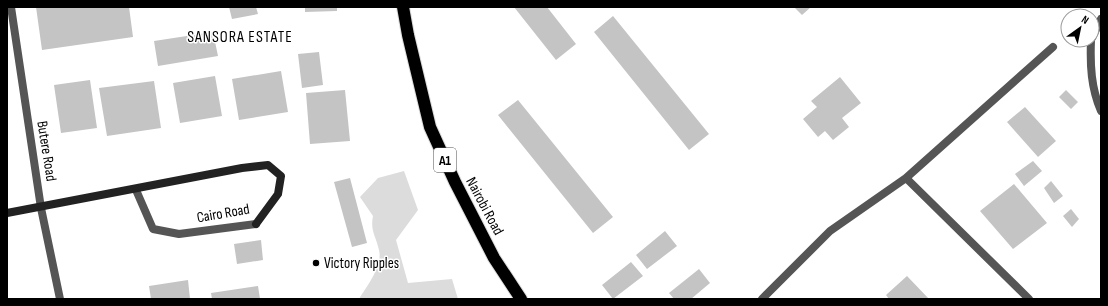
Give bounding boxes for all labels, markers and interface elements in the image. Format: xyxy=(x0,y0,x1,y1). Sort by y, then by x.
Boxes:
north arrow xyxy=(1060,8,1100,48)
text: N xyxy=(1079,13,1091,27)
district label: SANSORA ESTATE xyxy=(187,28,293,47)
street label: Butere Road xyxy=(32,120,61,183)
road number: A1 xyxy=(434,148,456,172)
street label: Nairobi Road xyxy=(461,174,508,238)
street label: Cairo Road xyxy=(195,200,251,227)
place label: Victory Ripples xyxy=(324,254,399,273)
marker: Victory Ripples xyxy=(311,258,321,268)

